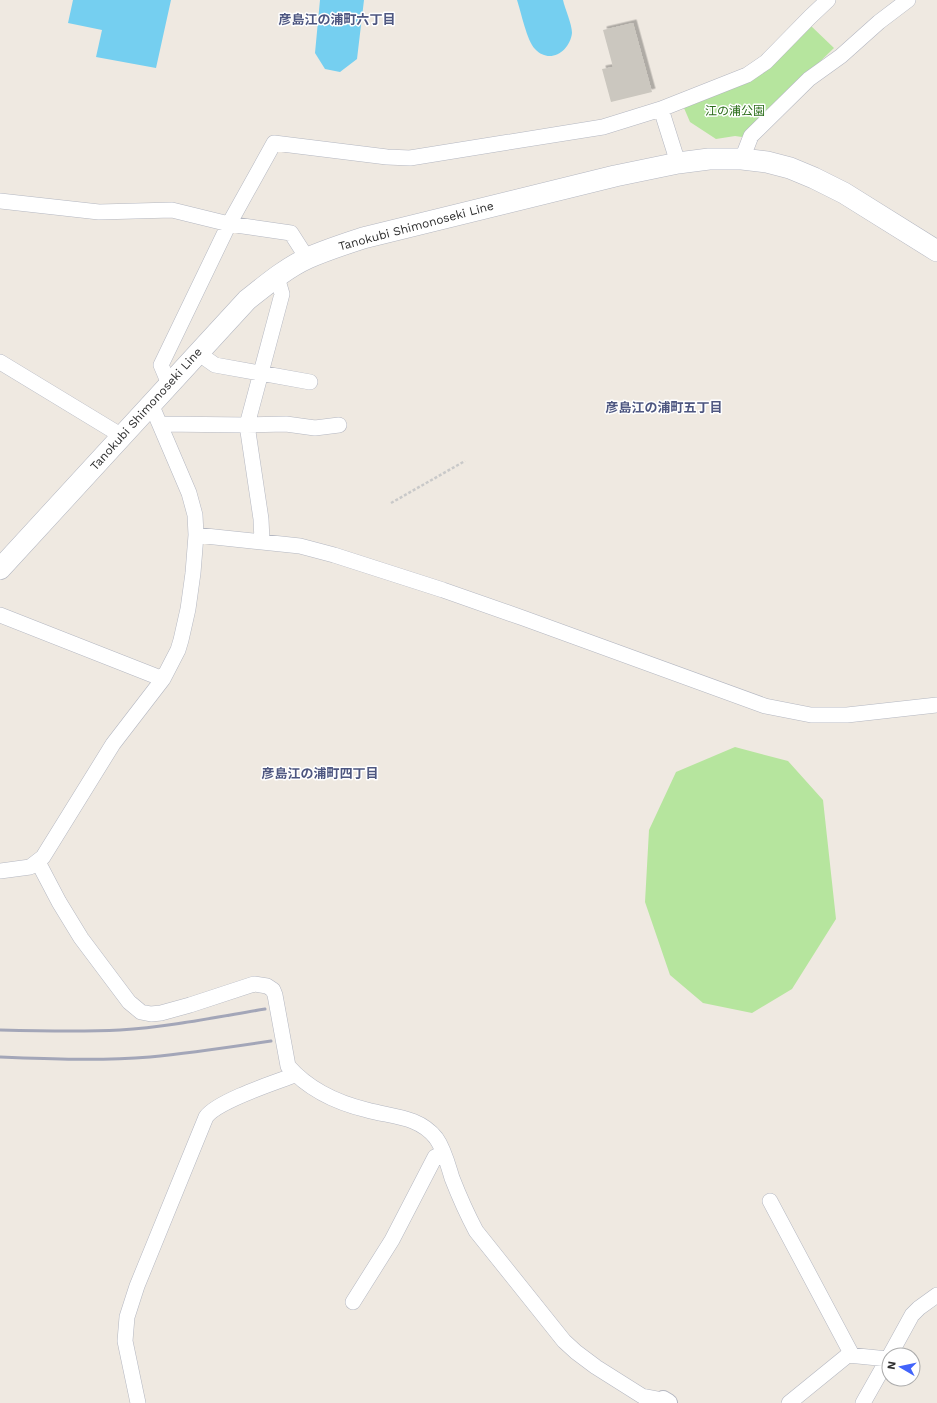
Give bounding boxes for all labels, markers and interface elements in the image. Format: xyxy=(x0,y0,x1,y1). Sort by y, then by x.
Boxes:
district label: 彦島江の浦町六丁目 xyxy=(278,12,396,27)
park label: 江の浦公園 xyxy=(705,104,765,118)
street label: Tanokubi Shimonoseki Line xyxy=(337,199,495,253)
street label: Tanokubi Shimonoseki Line xyxy=(87,345,205,473)
district label: 彦島江の浦町五丁目 xyxy=(605,400,723,415)
district label: 彦島江の浦町四丁目 xyxy=(261,766,379,781)
north arrow xyxy=(881,1347,921,1387)
text: N xyxy=(885,1360,899,1371)

